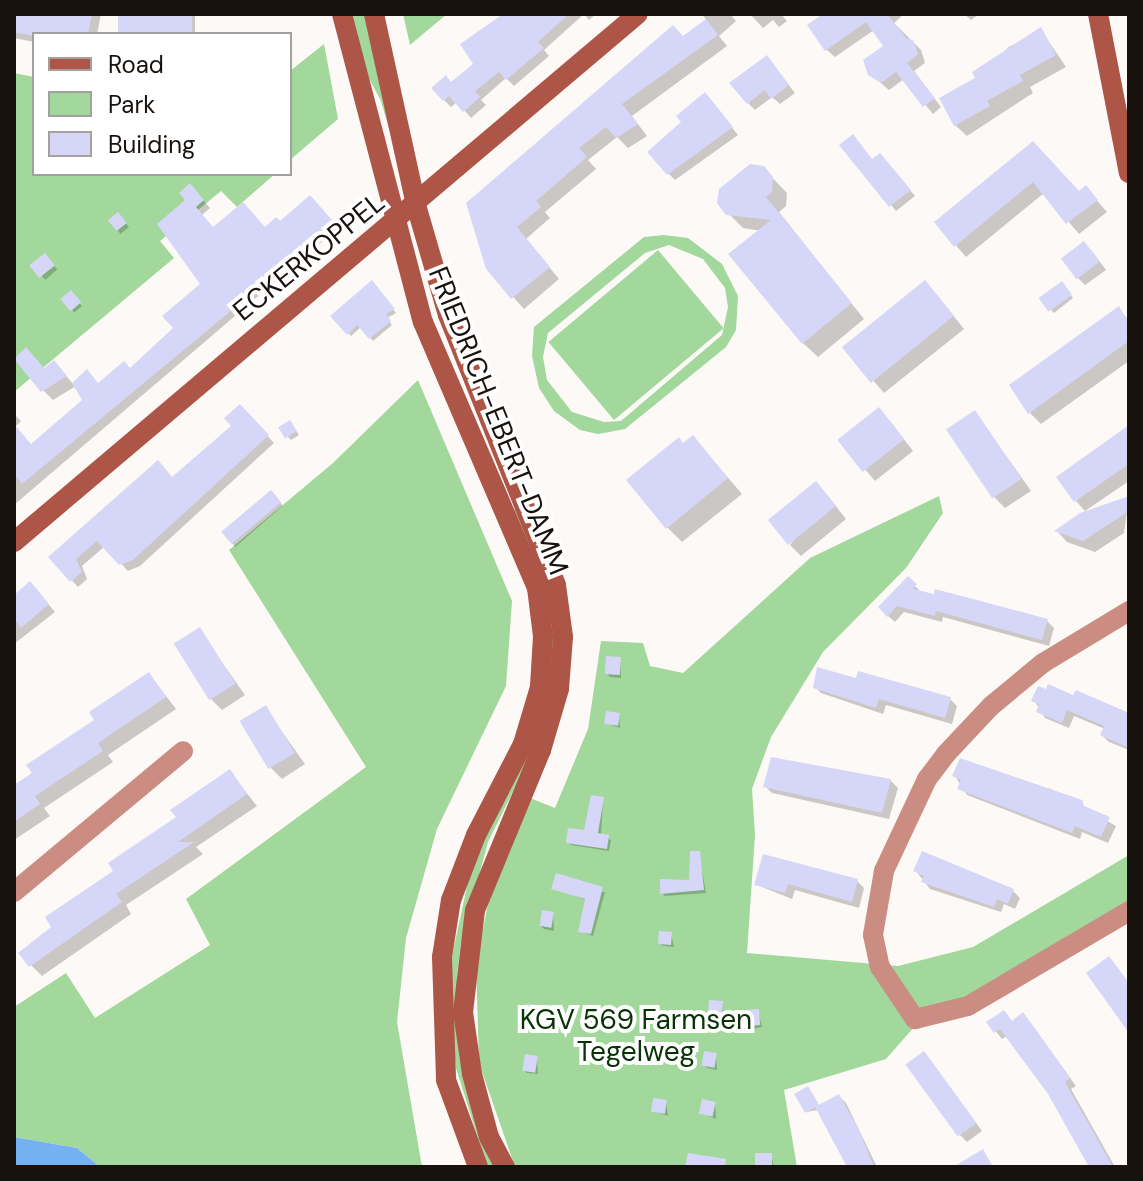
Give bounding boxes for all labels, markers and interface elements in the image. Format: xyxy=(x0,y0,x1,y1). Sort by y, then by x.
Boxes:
legend xyxy=(32,32,292,176)
text: Road xyxy=(108,49,164,80)
text: Park xyxy=(108,89,155,120)
text: Building xyxy=(108,129,195,160)
street label: ECKERKOPPEL xyxy=(227,186,391,328)
street label: FRIEDRICH-EBERT-DAMM xyxy=(421,262,575,580)
park label: KGV 569 Farmsen Tegelweg xyxy=(520,1003,752,1069)

